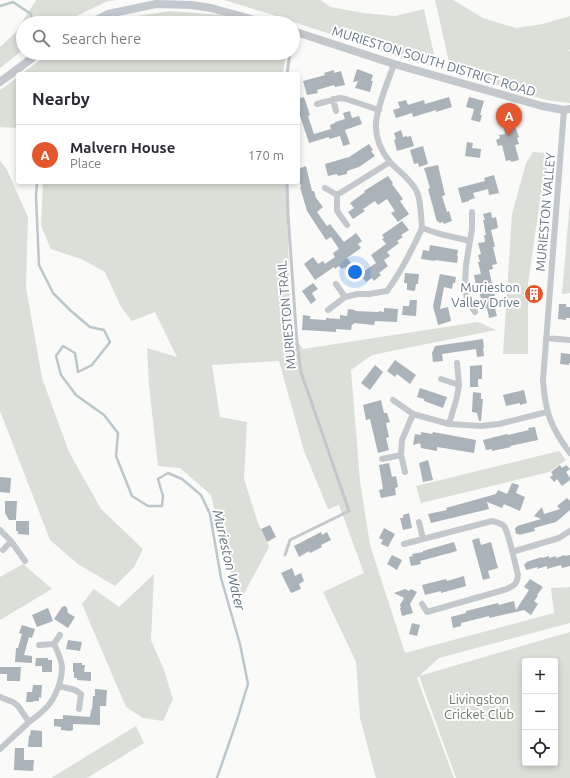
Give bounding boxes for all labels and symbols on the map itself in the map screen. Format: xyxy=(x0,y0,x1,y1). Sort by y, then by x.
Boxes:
street label: MURIESTON SOUTH DISTRICT ROAD xyxy=(331,23,537,99)
pin: A xyxy=(496,103,522,136)
street label: MURIESTON VALLEY xyxy=(533,152,557,272)
street label: MURIESTON TRAIL xyxy=(274,260,298,370)
your location xyxy=(345,262,365,282)
place label: Murieston Valley Drive xyxy=(451,280,520,309)
building icon: Murieston Valley Drive xyxy=(523,283,545,305)
water label: Murieston Water xyxy=(210,508,249,613)
park label: Livingston Cricket Club xyxy=(444,692,514,721)

